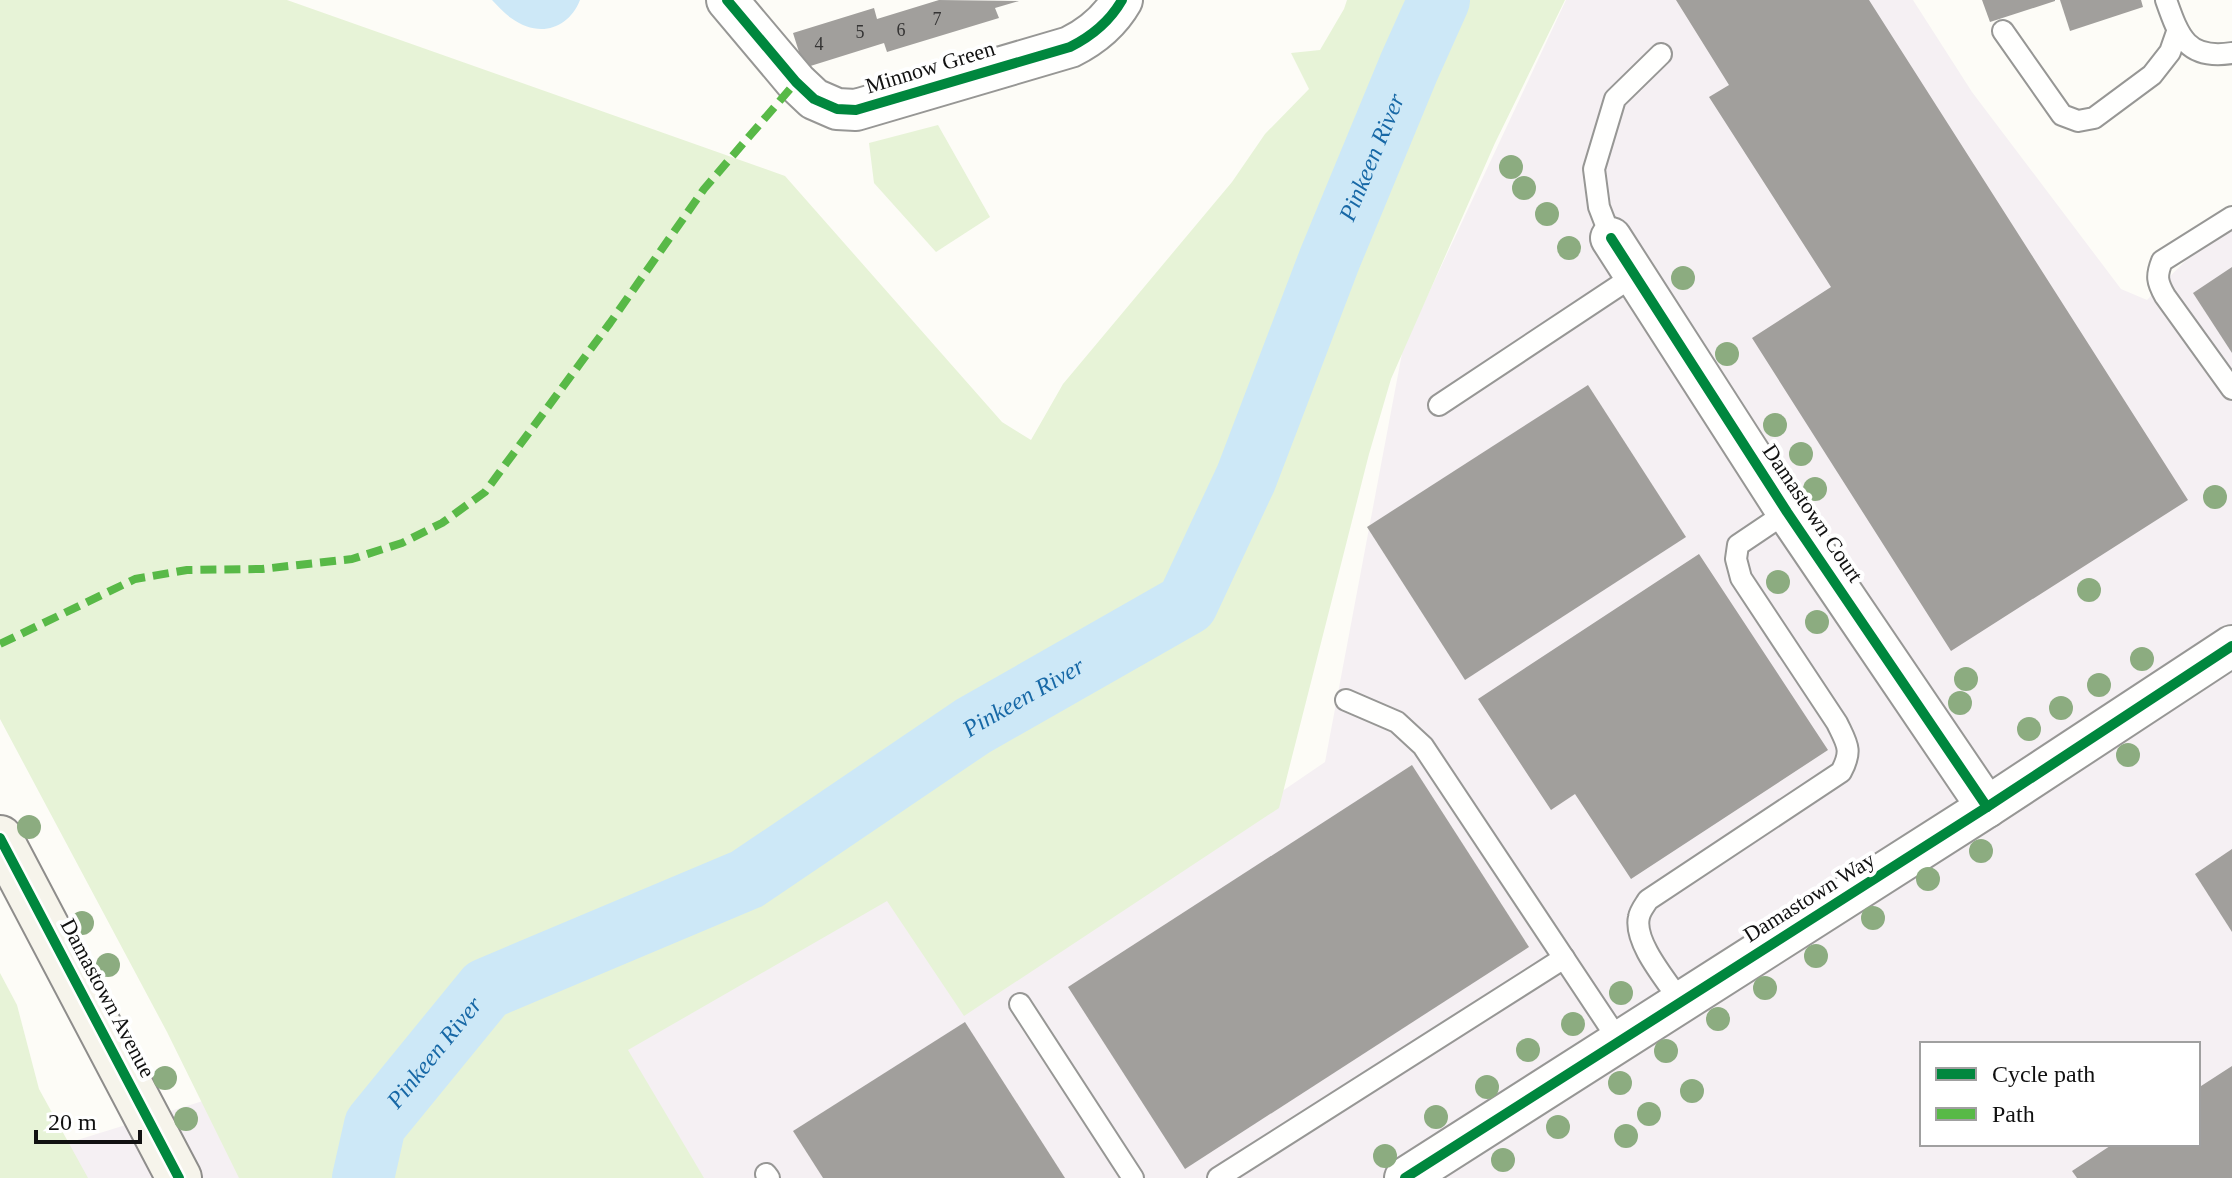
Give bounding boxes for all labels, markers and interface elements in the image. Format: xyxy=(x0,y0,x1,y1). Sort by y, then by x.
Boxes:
house number: 7 xyxy=(933,9,942,29)
house number: 6 xyxy=(897,20,906,40)
house number: 5 xyxy=(856,22,865,42)
house number: 4 xyxy=(815,34,824,54)
street label: Minnow Green xyxy=(862,35,998,99)
water label: Pinkeen River xyxy=(1333,89,1410,226)
street label: Damastown Court xyxy=(1758,439,1868,587)
water label: Pinkeen River xyxy=(957,652,1089,743)
street label: Damastown Way xyxy=(1739,847,1879,947)
street label: Damastown Avenue xyxy=(56,914,160,1082)
water label: Pinkeen River xyxy=(381,991,487,1114)
legend xyxy=(1920,1042,2200,1146)
text: Cycle path xyxy=(1992,1061,2095,1087)
scale bar xyxy=(36,1094,140,1144)
text: Path xyxy=(1992,1101,2035,1127)
text: 20 m xyxy=(48,1109,97,1135)

